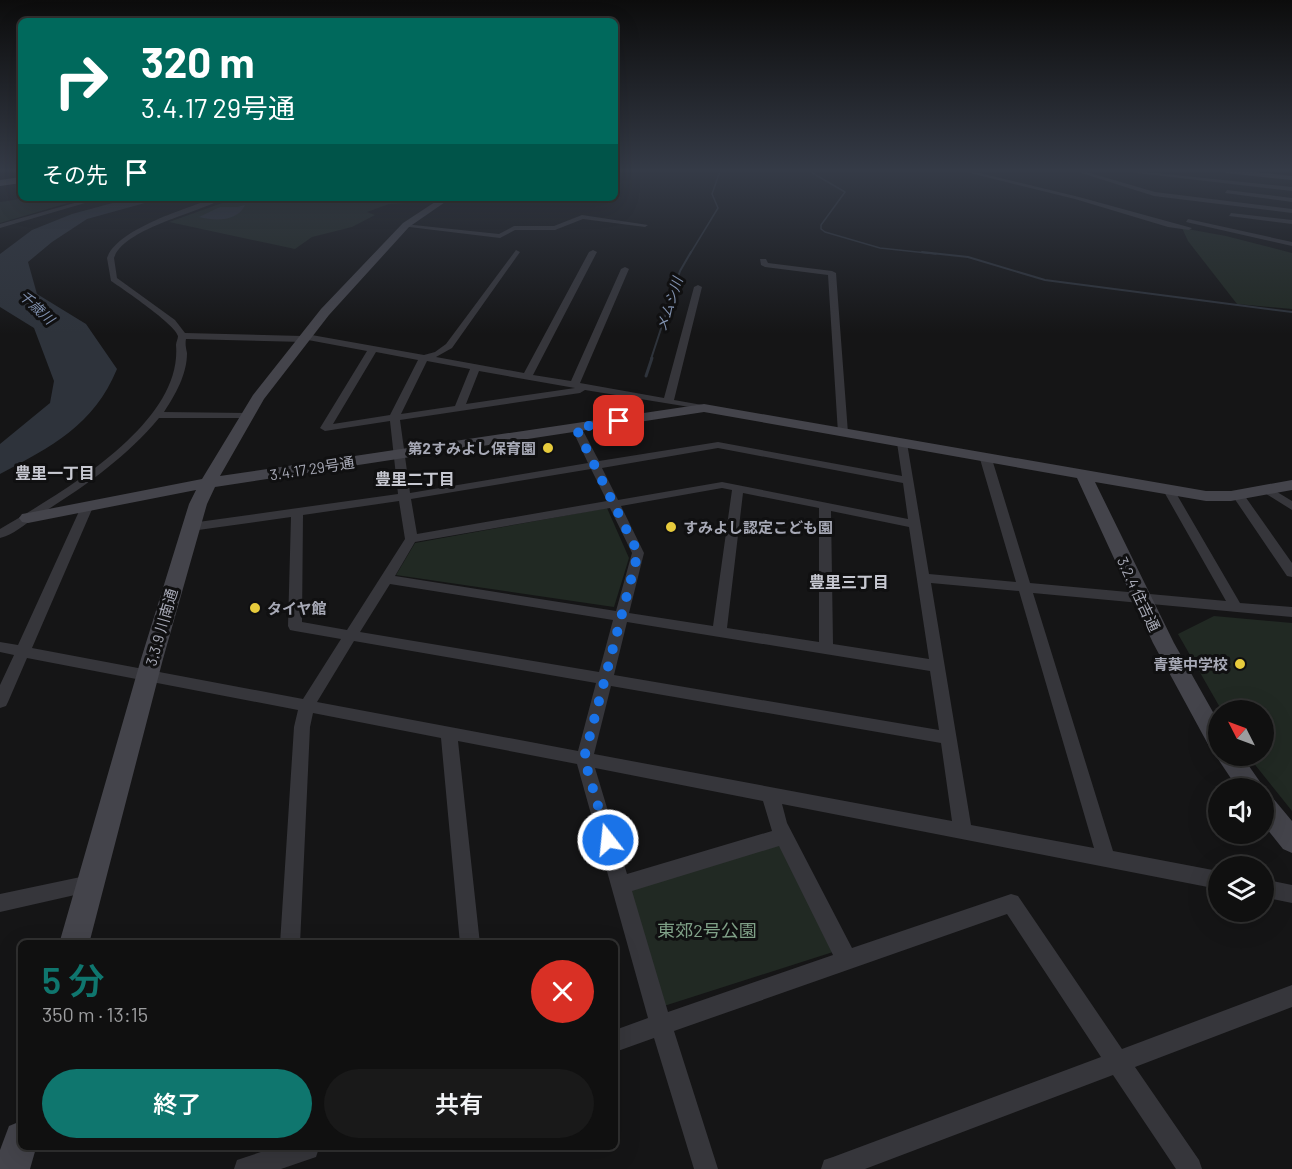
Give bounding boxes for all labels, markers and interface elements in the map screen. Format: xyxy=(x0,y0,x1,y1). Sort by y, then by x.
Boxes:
text: 320 m xyxy=(141,36,255,86)
icon: right xyxy=(42,42,120,120)
text: 3.4.17 29号通 xyxy=(141,91,295,123)
icon: arrive xyxy=(120,156,153,189)
text: その先 xyxy=(42,161,108,187)
water label: メムシ川 xyxy=(652,273,686,333)
water label: 千歳川 xyxy=(16,286,60,329)
pin xyxy=(593,395,644,446)
icon: arrive xyxy=(602,404,635,437)
place label: 第2すみよし保育園 xyxy=(408,439,536,457)
marker: 第2すみよし保育園 xyxy=(541,441,555,455)
street label: 3.4.17 29号通 xyxy=(268,452,356,484)
district label: 豊里一丁目 xyxy=(15,463,95,482)
district label: 豊里二丁目 xyxy=(375,469,455,488)
place label: すみよし認定こども園 xyxy=(683,518,833,536)
marker: すみよし認定こども園 xyxy=(664,520,678,534)
street label: 3.2.4 住吉通 xyxy=(1114,554,1164,634)
district label: 豊里三丁目 xyxy=(809,572,889,591)
street label: 3.3.9 川南通 xyxy=(141,586,181,668)
place label: タイヤ館 xyxy=(267,599,327,617)
marker: タイヤ館 xyxy=(248,601,262,615)
place label: 青葉中学校 xyxy=(1153,655,1228,673)
marker: 青葉中学校 xyxy=(1233,657,1247,671)
north arrow xyxy=(1208,700,1274,766)
map controls xyxy=(1208,700,1274,922)
button: sound xyxy=(1208,778,1274,844)
position arrow xyxy=(576,808,640,872)
button: layers xyxy=(1208,856,1274,922)
park label: 東郊2号公園 xyxy=(657,919,757,941)
text: 5 分 xyxy=(42,958,104,1001)
button: close xyxy=(531,960,594,1023)
text: 350 m · 13:15 xyxy=(42,1002,148,1026)
button: 終了 xyxy=(42,1069,312,1138)
button: 共有 xyxy=(324,1069,594,1138)

